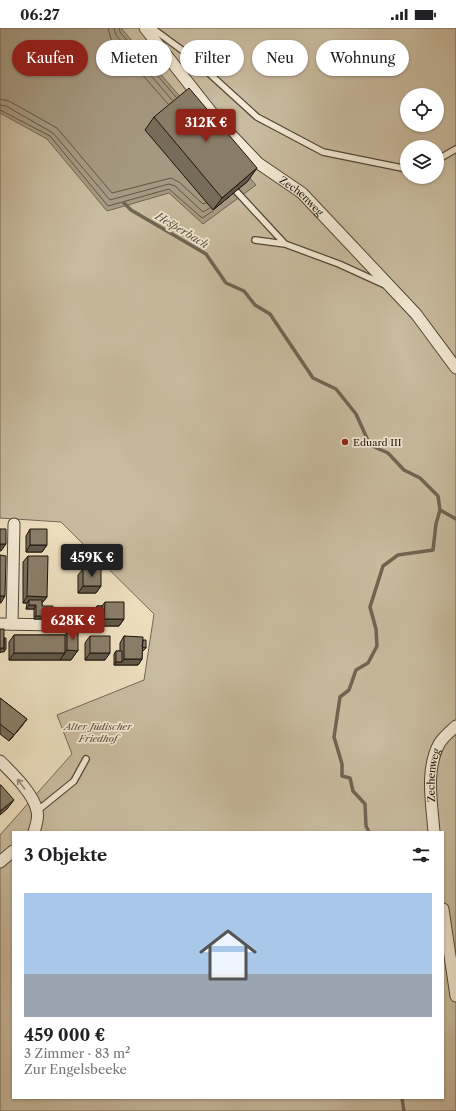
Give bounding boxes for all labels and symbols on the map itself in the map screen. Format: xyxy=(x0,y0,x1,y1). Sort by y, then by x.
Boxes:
pin: 312K € xyxy=(173,109,239,143)
street label: Zechenweg xyxy=(277,174,327,219)
water label: Hesperbach xyxy=(152,208,211,251)
place label: Eduard III xyxy=(353,436,402,449)
marker: Eduard III xyxy=(340,437,350,447)
pin: 459K € xyxy=(59,544,125,578)
pin: 628K € xyxy=(40,607,106,641)
park label: Alter Jüdischer Friedhof xyxy=(62,720,133,745)
street label: Zechenweg xyxy=(424,746,443,803)
one-way arrow xyxy=(17,779,25,790)

